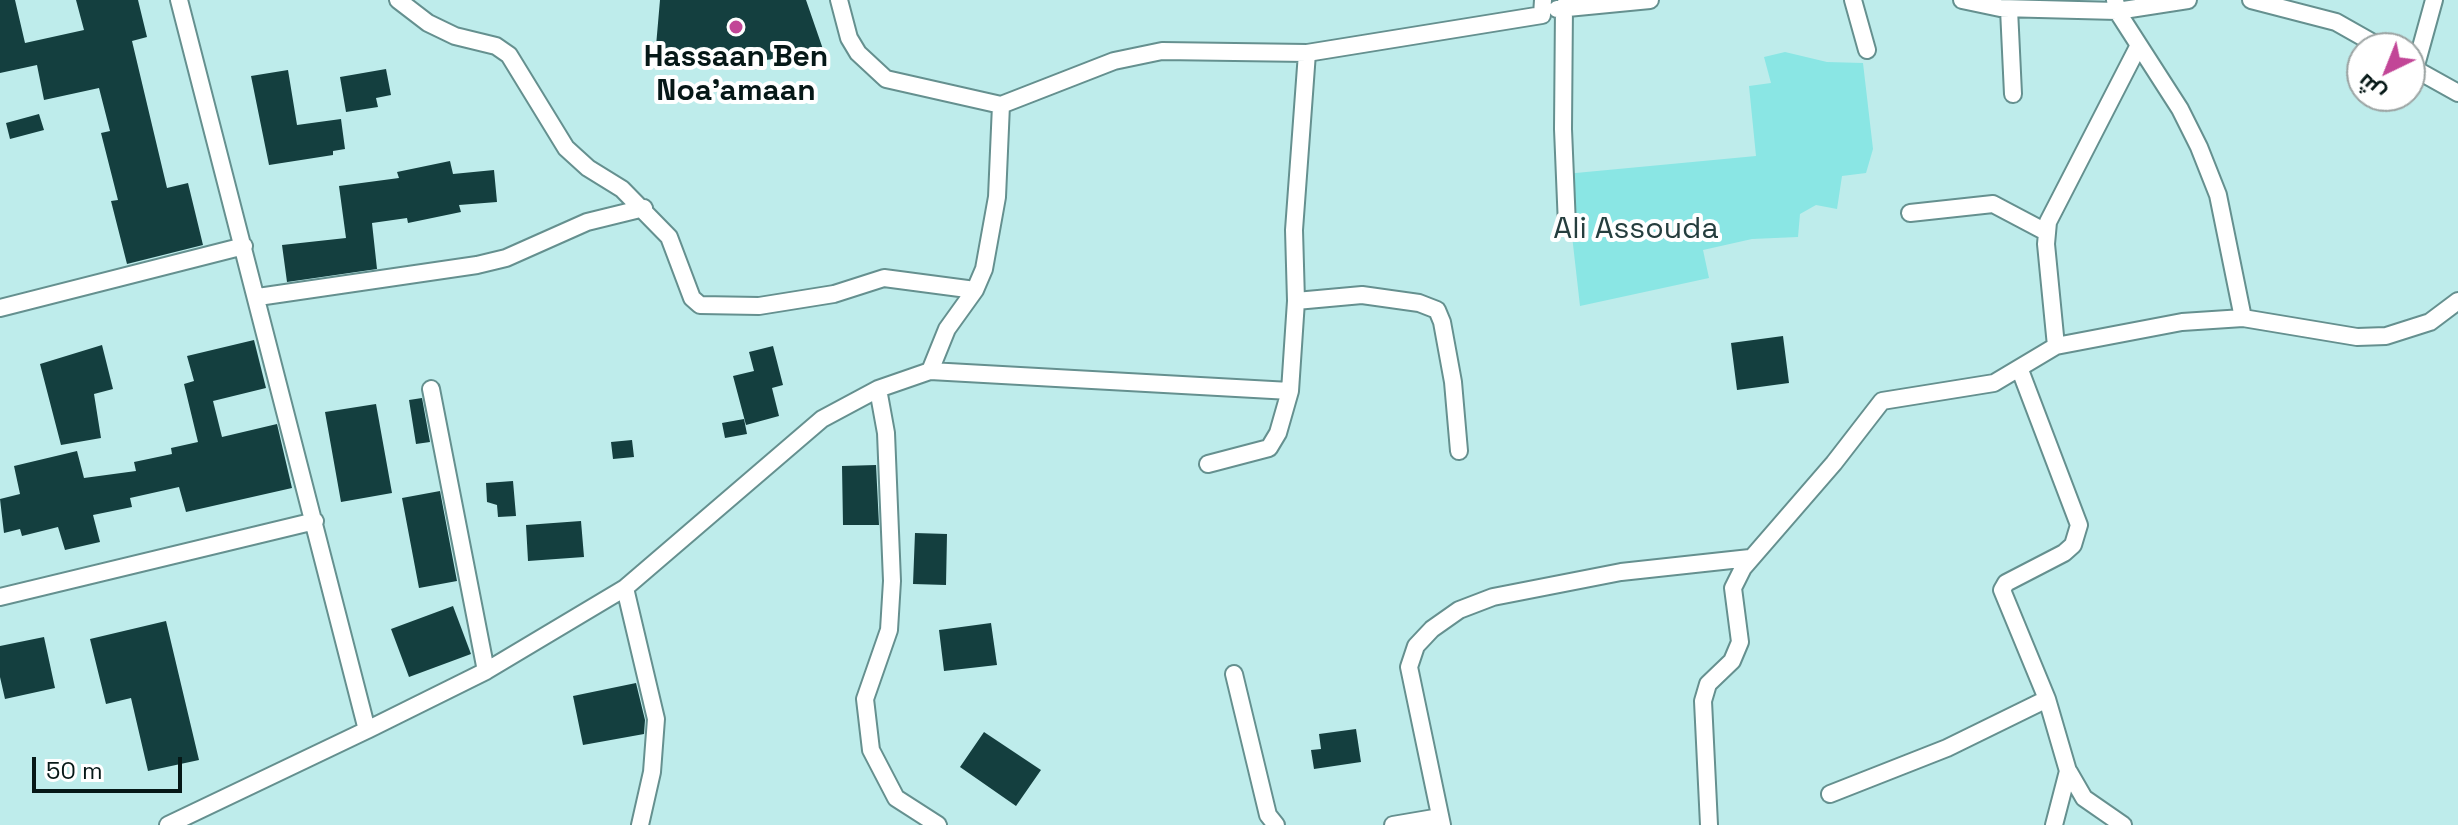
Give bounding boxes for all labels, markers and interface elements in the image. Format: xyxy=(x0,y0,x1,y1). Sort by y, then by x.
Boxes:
marker: Hassaan Ben Noa'amaan xyxy=(727,18,745,36)
north arrow xyxy=(2346,32,2426,112)
place label: Hassaan Ben Noa'amaan xyxy=(644,40,828,110)
text: ش xyxy=(2351,68,2391,108)
park label: Ali Assouda xyxy=(1553,212,1719,248)
scale bar xyxy=(36,741,186,791)
text: 50 m xyxy=(46,755,103,786)

